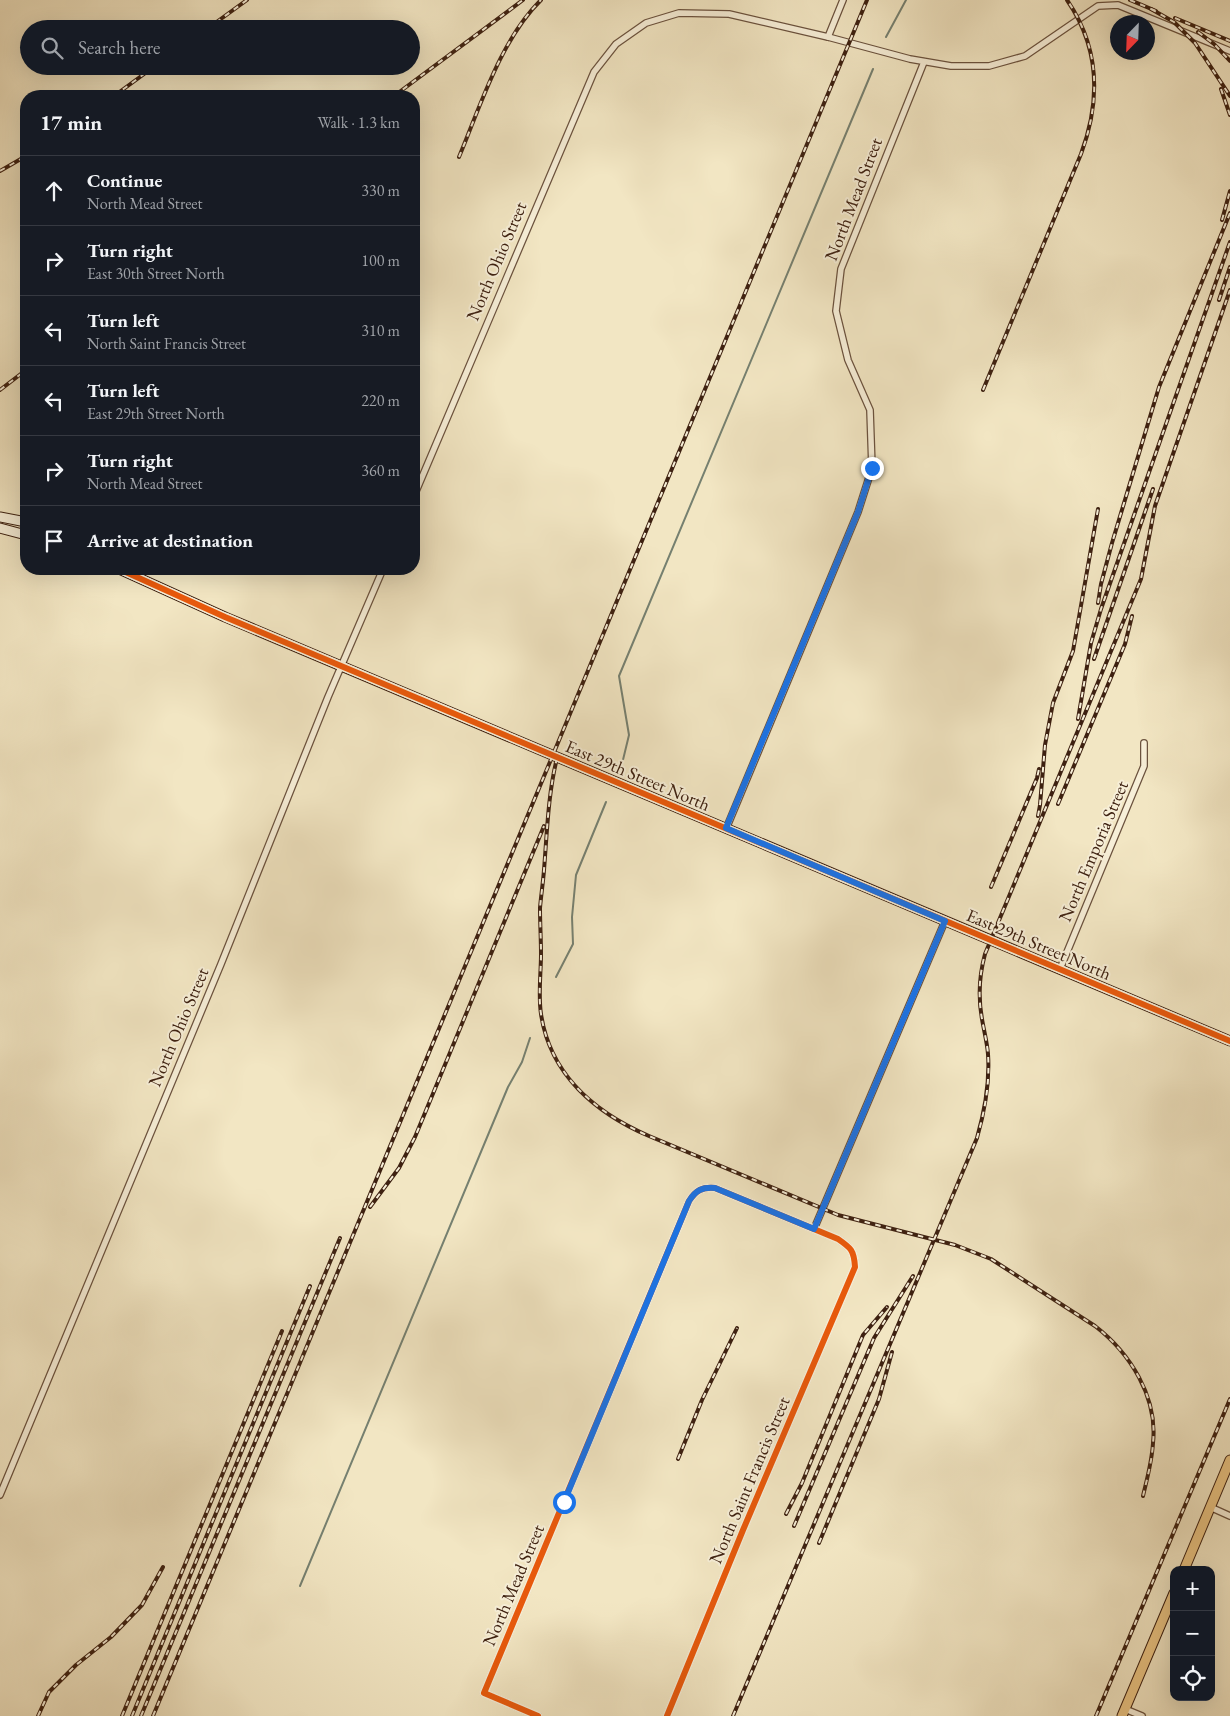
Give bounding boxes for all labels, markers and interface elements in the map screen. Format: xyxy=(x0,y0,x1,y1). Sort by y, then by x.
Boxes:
north arrow xyxy=(1110,15,1155,60)
search box xyxy=(20,20,420,75)
icon: search xyxy=(38,34,66,62)
text: Search here xyxy=(78,35,160,60)
text: 17 min xyxy=(40,109,102,136)
text: Walk · 1.3 km xyxy=(317,112,400,133)
street label: North Mead Street xyxy=(819,134,887,264)
text: Continue xyxy=(87,168,162,193)
icon: ahead xyxy=(40,177,68,205)
text: 330 m xyxy=(361,180,400,201)
text: North Mead Street xyxy=(87,193,203,214)
street label: North Ohio Street xyxy=(461,198,532,324)
text: Turn right xyxy=(87,238,173,263)
icon: right xyxy=(40,247,68,275)
text: 100 m xyxy=(361,250,400,271)
text: East 30th Street North xyxy=(87,263,225,284)
text: Turn left xyxy=(87,308,159,333)
icon: left xyxy=(40,317,68,345)
text: 310 m xyxy=(361,320,400,341)
text: North Saint Francis Street xyxy=(87,333,246,354)
text: Turn left xyxy=(87,378,159,403)
icon: left xyxy=(40,387,68,415)
text: 220 m xyxy=(361,390,400,411)
text: East 29th Street North xyxy=(87,403,225,424)
text: Turn right xyxy=(87,448,173,473)
icon: right xyxy=(40,457,68,485)
route end xyxy=(861,457,884,480)
text: 360 m xyxy=(361,460,400,481)
text: North Mead Street xyxy=(87,473,203,494)
icon: arrive xyxy=(40,527,68,555)
text: Arrive at destination xyxy=(87,528,253,553)
street label: East 29th Street North xyxy=(562,734,714,816)
street label: North Emporia Street xyxy=(1053,777,1133,925)
street label: East 29th Street North xyxy=(963,903,1115,985)
street label: North Ohio Street xyxy=(143,964,214,1090)
street label: North Saint Francis Street xyxy=(703,1393,795,1567)
route start xyxy=(553,1491,576,1514)
street label: North Mead Street xyxy=(477,1520,549,1649)
map controls xyxy=(1170,1566,1215,1701)
button: + xyxy=(1170,1566,1215,1611)
button: − xyxy=(1170,1611,1215,1656)
button: locate xyxy=(1170,1656,1215,1701)

